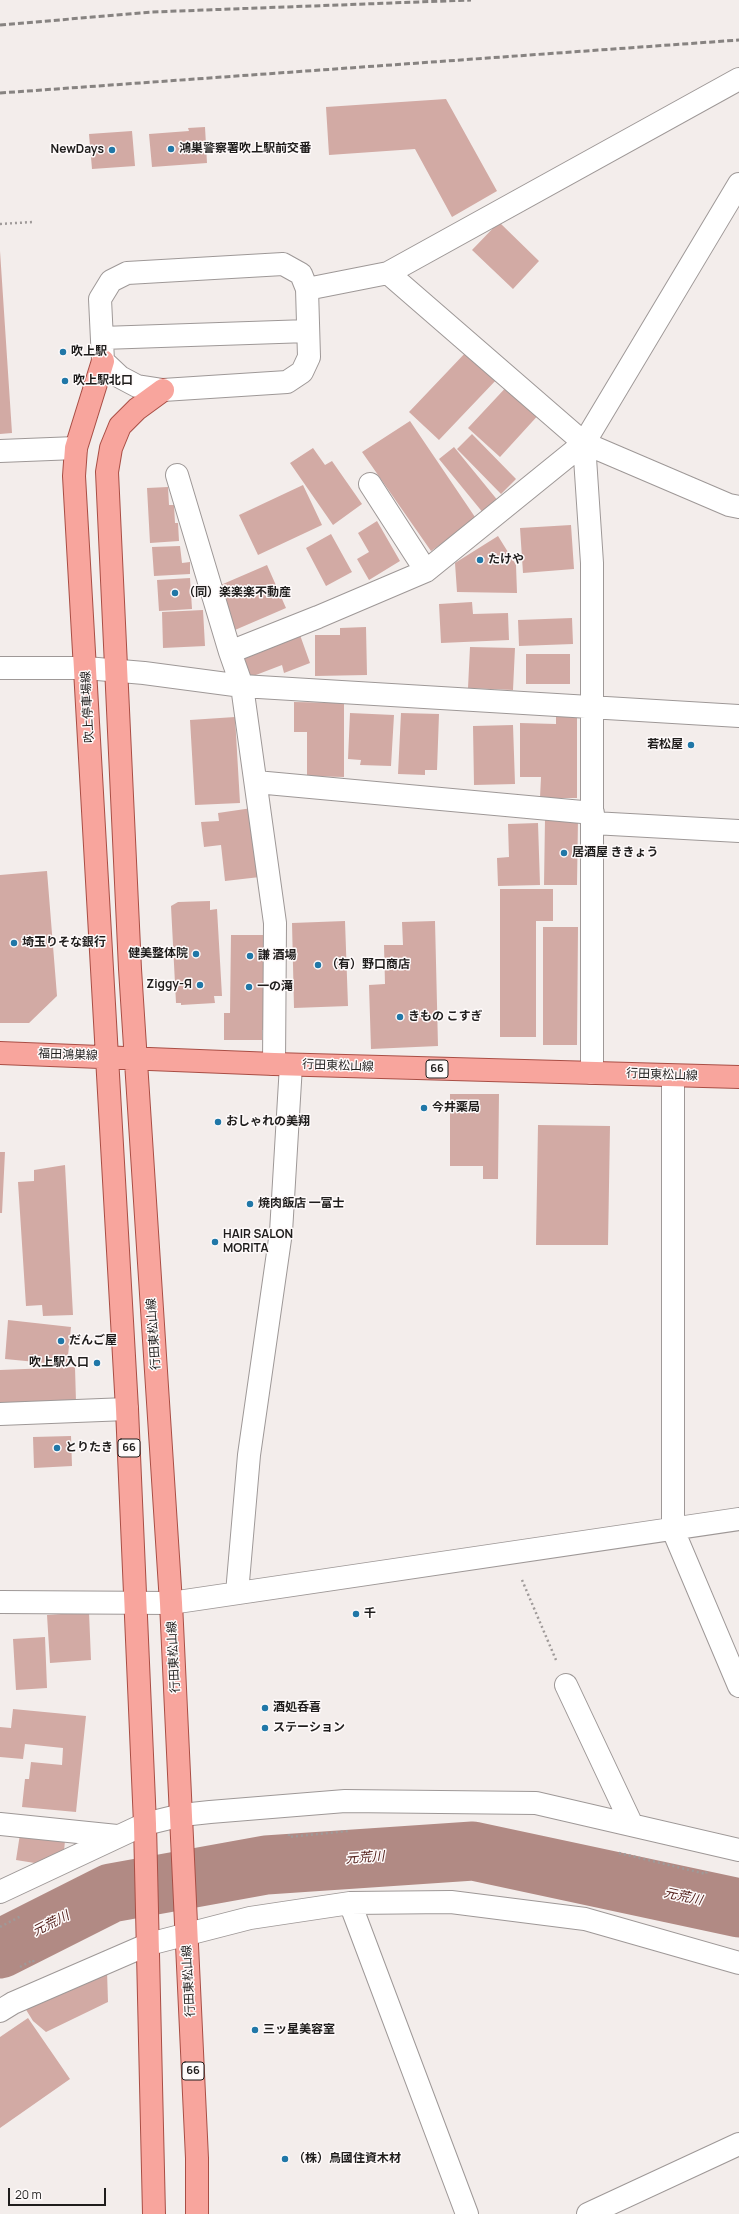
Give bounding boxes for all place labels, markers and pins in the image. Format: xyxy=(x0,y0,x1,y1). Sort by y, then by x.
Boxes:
place label: 鴻巣警察署吹上駅前交番 xyxy=(179,142,311,156)
place label: NewDays xyxy=(51,143,104,157)
marker: 鴻巣警察署吹上駅前交番 xyxy=(166,144,176,154)
marker: NewDays xyxy=(107,145,117,155)
place label: 吹上駅 xyxy=(71,345,107,359)
marker: 吹上駅 xyxy=(58,347,68,357)
place label: 吹上駅北口 xyxy=(73,374,133,388)
marker: 吹上駅北口 xyxy=(60,376,70,386)
place label: たけや xyxy=(488,553,524,567)
marker: たけや xyxy=(475,555,485,565)
place label: （同）楽楽楽不動産 xyxy=(183,586,291,600)
marker: （同）楽楽楽不動産 xyxy=(170,588,180,598)
place label: 若松屋 xyxy=(647,738,683,752)
marker: 若松屋 xyxy=(686,740,696,750)
place label: 居酒屋 ききょう xyxy=(572,846,658,860)
marker: 居酒屋 ききょう xyxy=(559,848,569,858)
place label: 埼玉りそな銀行 xyxy=(22,936,106,950)
marker: 埼玉りそな銀行 xyxy=(9,938,19,948)
place label: 健美整体院 xyxy=(128,947,188,961)
marker: 健美整体院 xyxy=(191,949,201,959)
place label: 謙 酒場 xyxy=(258,949,296,963)
marker: 謙 酒場 xyxy=(245,951,255,961)
place label: （有）野口商店 xyxy=(326,958,410,972)
marker: （有）野口商店 xyxy=(313,960,323,970)
place label: Ziggy-Я xyxy=(146,978,192,992)
marker: Ziggy-Я xyxy=(195,980,205,990)
place label: 一の滝 xyxy=(257,980,293,994)
marker: 一の滝 xyxy=(244,982,254,992)
place label: きもの こすぎ xyxy=(408,1010,482,1024)
marker: きもの こすぎ xyxy=(395,1012,405,1022)
place label: 今井薬局 xyxy=(432,1101,480,1115)
marker: 今井薬局 xyxy=(419,1103,429,1113)
place label: おしゃれの美翔 xyxy=(226,1115,310,1129)
marker: おしゃれの美翔 xyxy=(213,1117,223,1127)
place label: 焼肉飯店 一富士 xyxy=(258,1197,344,1211)
marker: 焼肉飯店 一富士 xyxy=(245,1199,255,1209)
place label: HAIR SALON MORITA xyxy=(223,1228,293,1256)
marker: HAIR SALON MORITA xyxy=(210,1237,220,1247)
place label: だんご屋 xyxy=(69,1334,117,1348)
marker: だんご屋 xyxy=(56,1336,66,1346)
place label: 吹上駅入口 xyxy=(29,1356,89,1370)
marker: 吹上駅入口 xyxy=(92,1358,102,1368)
place label: とりたき xyxy=(65,1441,113,1455)
marker: とりたき xyxy=(52,1443,62,1453)
place label: 千 xyxy=(364,1607,376,1621)
marker: 千 xyxy=(351,1609,361,1619)
place label: 酒処呑喜 xyxy=(273,1701,321,1715)
marker: 酒処呑喜 xyxy=(260,1703,270,1713)
place label: ステーション xyxy=(273,1721,345,1735)
marker: ステーション xyxy=(260,1723,270,1733)
place label: 三ッ星美容室 xyxy=(263,2023,335,2037)
marker: 三ッ星美容室 xyxy=(250,2025,260,2035)
place label: （株）鳥國住資木材 xyxy=(293,2152,401,2166)
marker: （株）鳥國住資木材 xyxy=(280,2154,290,2164)

